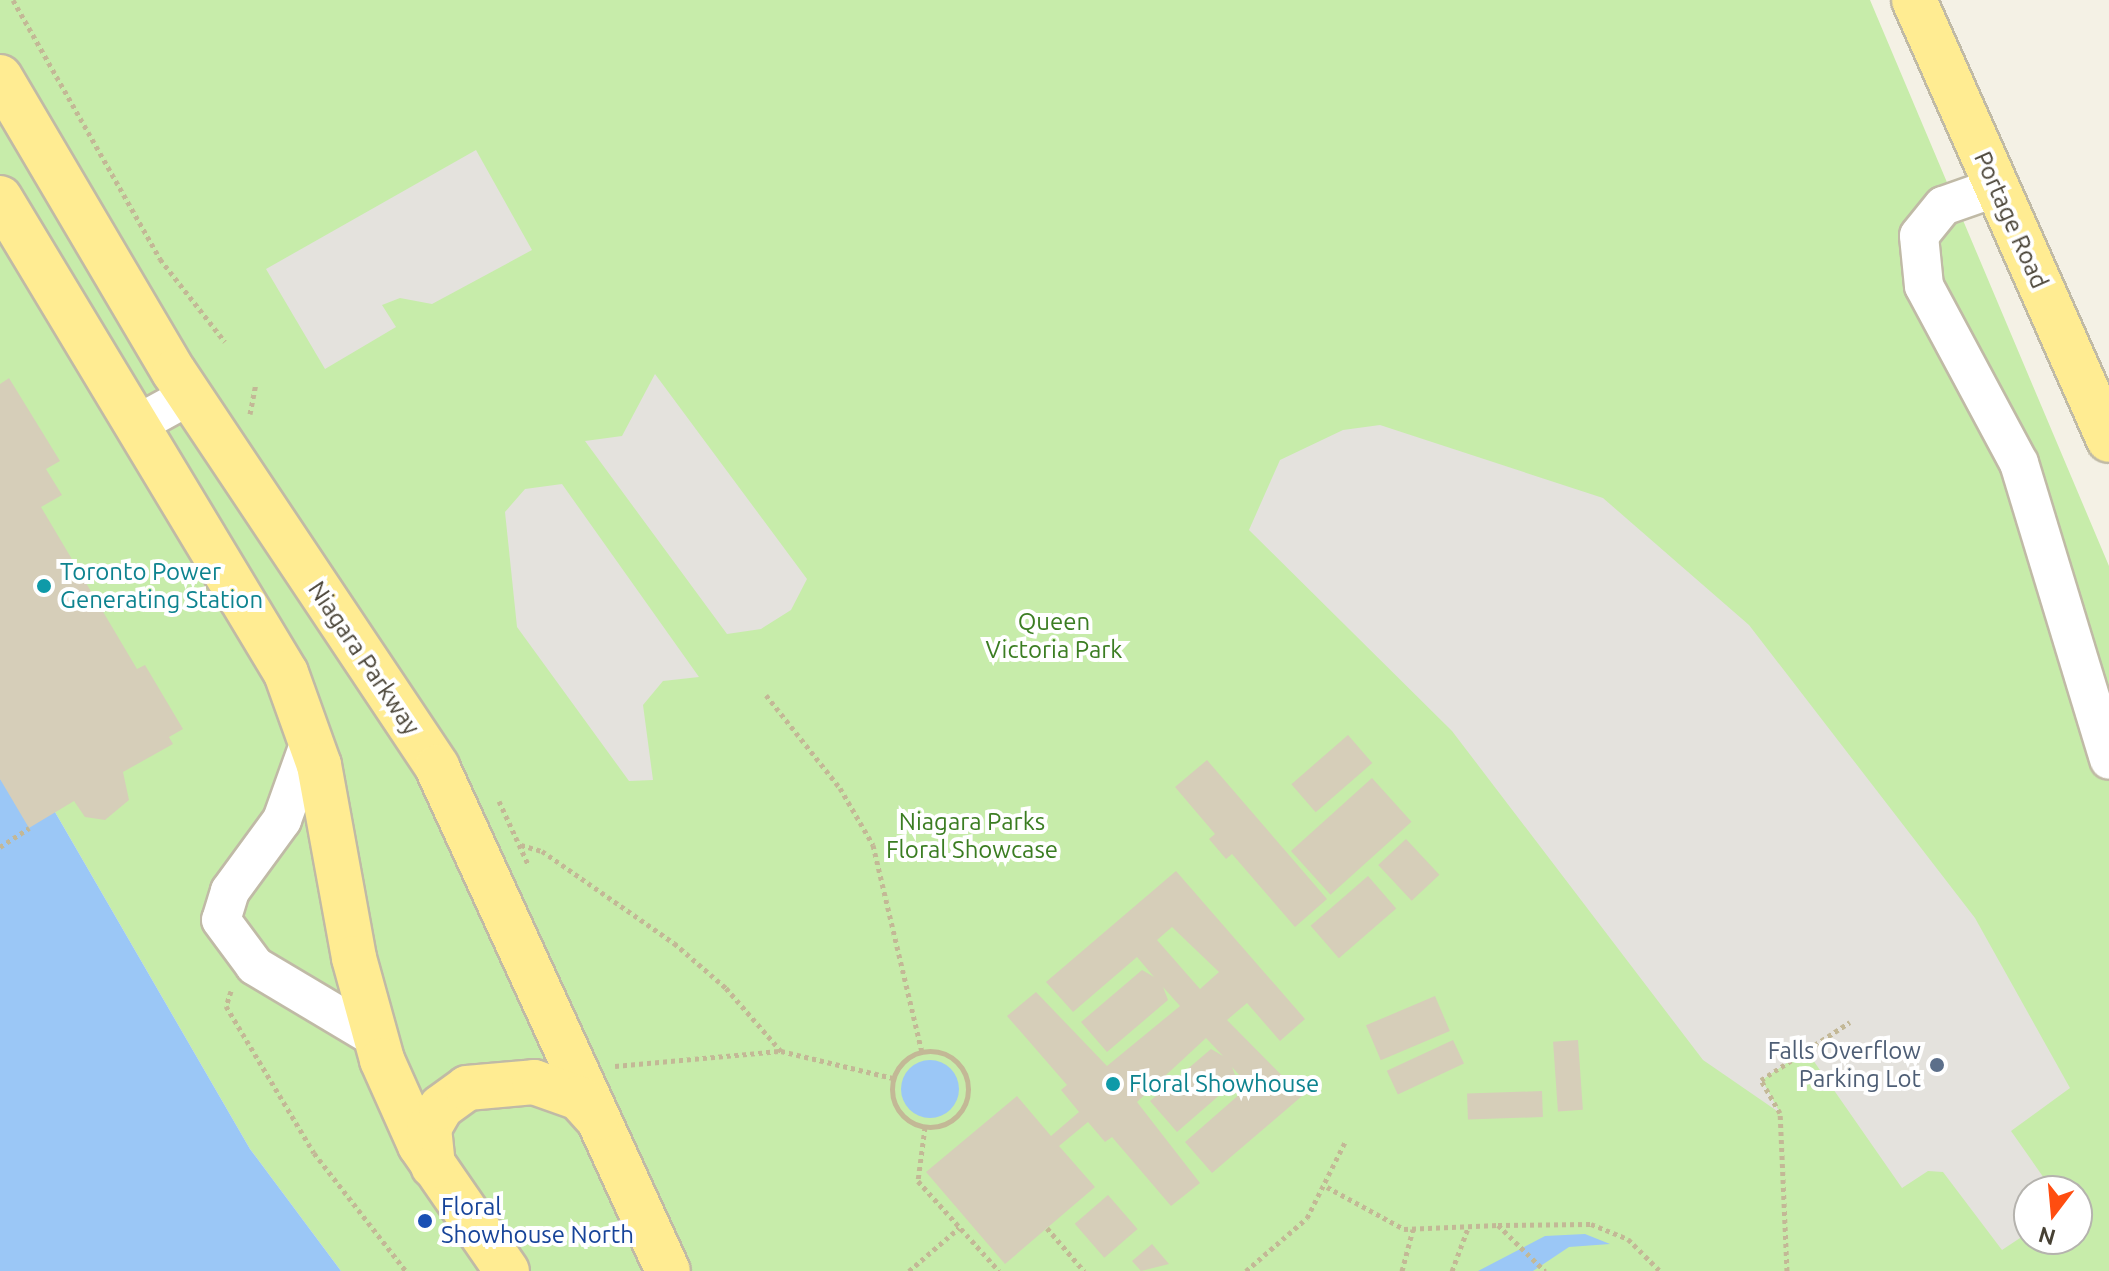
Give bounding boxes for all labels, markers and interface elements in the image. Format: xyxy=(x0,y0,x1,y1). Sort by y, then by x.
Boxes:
street label: Portage Road xyxy=(1968,147,2054,293)
place label: Toronto Power Generating Station xyxy=(60,558,263,614)
street label: Niagara Parkway xyxy=(302,576,426,740)
marker: Toronto Power Generating Station xyxy=(35,577,53,595)
park label: Queen Victoria Park xyxy=(986,608,1122,664)
park label: Niagara Parks Floral Showcase xyxy=(886,808,1058,864)
place label: Falls Overflow Parking Lot xyxy=(1768,1037,1921,1093)
marker: Falls Overflow Parking Lot xyxy=(1928,1056,1946,1074)
place label: Floral Showhouse xyxy=(1129,1070,1319,1098)
marker: Floral Showhouse xyxy=(1104,1075,1122,1093)
north arrow xyxy=(2013,1175,2093,1255)
place label: Floral Showhouse North xyxy=(441,1193,634,1249)
marker: Floral Showhouse North xyxy=(416,1212,434,1230)
text: N xyxy=(2035,1222,2058,1251)

